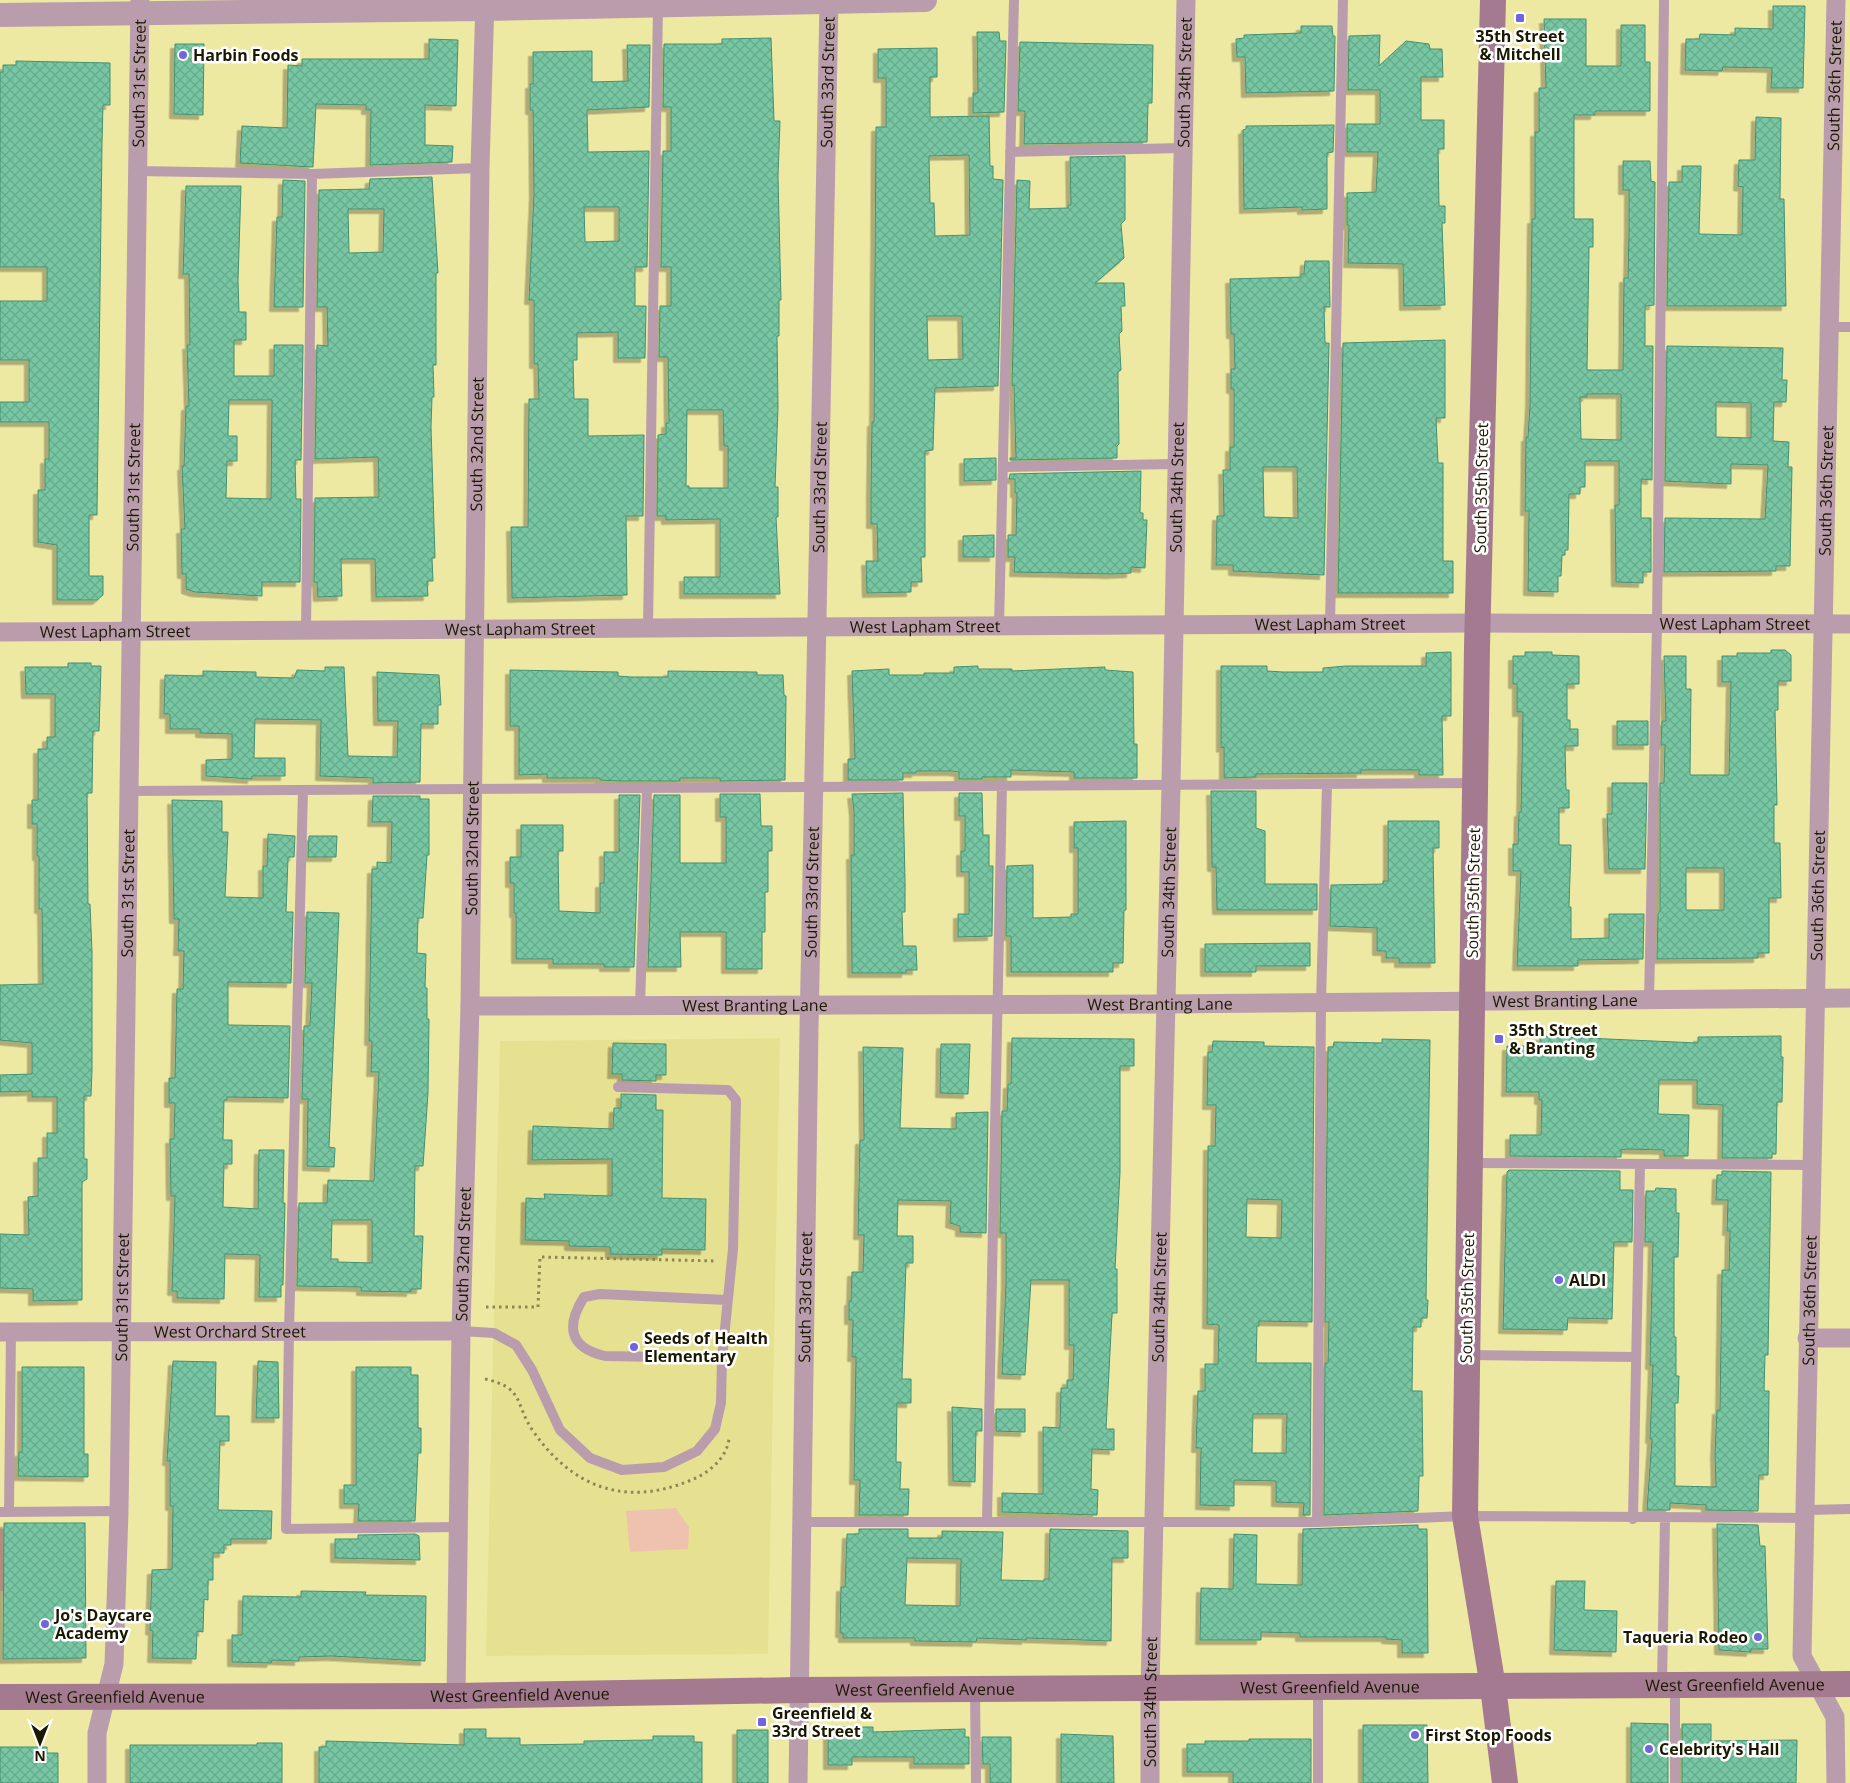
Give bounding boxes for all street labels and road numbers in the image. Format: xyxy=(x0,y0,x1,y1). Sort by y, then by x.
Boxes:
street label: South 33rd Street xyxy=(815,16,840,148)
street label: South 34th Street xyxy=(1172,17,1197,148)
street label: South 31st Street xyxy=(127,19,151,148)
street label: South 36th Street xyxy=(1822,20,1847,151)
street label: South 32nd Street xyxy=(465,376,489,512)
street label: South 33rd Street xyxy=(807,421,832,553)
street label: South 34th Street xyxy=(1164,422,1189,553)
street label: South 35th Street xyxy=(1469,422,1493,553)
street label: South 31st Street xyxy=(121,423,145,552)
street label: South 36th Street xyxy=(1814,425,1838,556)
street label: West Lapham Street xyxy=(1255,612,1406,635)
street label: West Lapham Street xyxy=(1660,612,1811,635)
street label: West Lapham Street xyxy=(850,615,1001,638)
street label: West Lapham Street xyxy=(445,617,596,640)
street label: West Lapham Street xyxy=(40,620,191,643)
street label: South 32nd Street xyxy=(460,780,484,916)
street label: South 33rd Street xyxy=(799,826,824,958)
street label: South 34th Street xyxy=(1156,826,1181,958)
street label: South 35th Street xyxy=(1461,827,1485,958)
street label: South 31st Street xyxy=(116,829,139,958)
street label: South 36th Street xyxy=(1805,830,1830,961)
street label: West Branting Lane xyxy=(1492,989,1638,1012)
street label: West Branting Lane xyxy=(1087,992,1233,1015)
street label: West Branting Lane xyxy=(682,994,828,1016)
street label: South 32nd Street xyxy=(450,1186,476,1322)
street label: South 33rd Street xyxy=(793,1231,817,1363)
street label: South 34th Street xyxy=(1147,1231,1172,1363)
street label: South 35th Street xyxy=(1455,1232,1479,1363)
street label: South 31st Street xyxy=(110,1233,134,1362)
street label: South 36th Street xyxy=(1797,1235,1822,1366)
street label: West Orchard Street xyxy=(154,1320,306,1343)
street label: South 34th Street xyxy=(1139,1636,1162,1767)
street label: West Greenfield Avenue xyxy=(1645,1673,1825,1696)
street label: West Greenfield Avenue xyxy=(1240,1675,1420,1698)
street label: West Greenfield Avenue xyxy=(835,1678,1015,1701)
street label: West Greenfield Avenue xyxy=(430,1682,610,1707)
street label: West Greenfield Avenue xyxy=(25,1686,205,1708)

